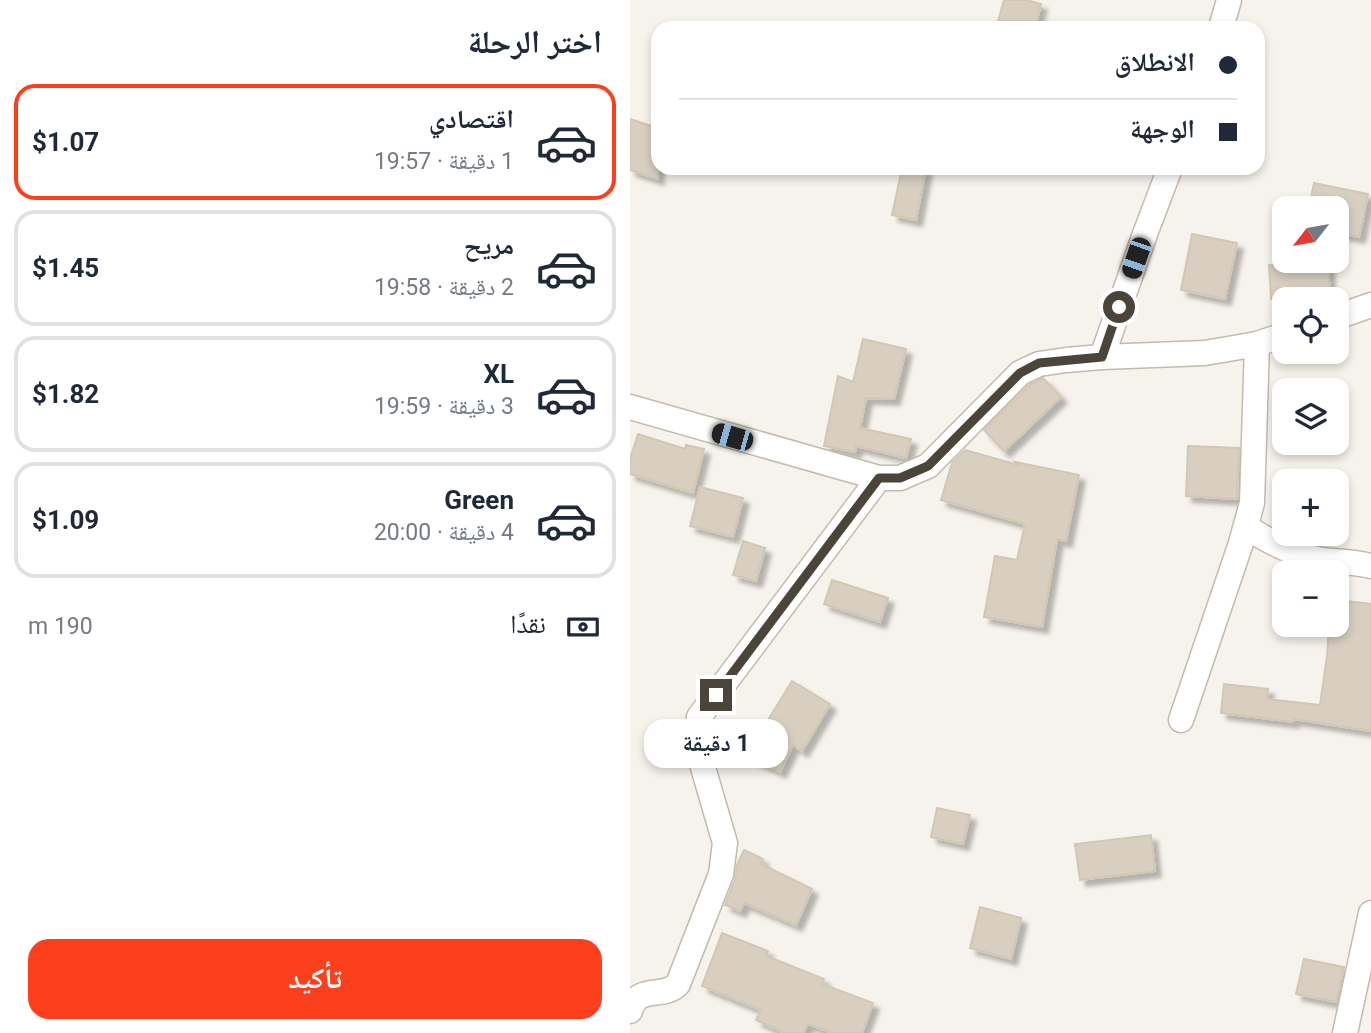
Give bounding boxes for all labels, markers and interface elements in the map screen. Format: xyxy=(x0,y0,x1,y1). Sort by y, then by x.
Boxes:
text: اختر الرحلة xyxy=(468,23,602,61)
text: الانطلاق xyxy=(1115,47,1195,77)
text: اقتصادي xyxy=(429,104,514,134)
icon: car xyxy=(535,111,598,174)
text: الوجهة xyxy=(1130,114,1195,144)
text: $1.07 xyxy=(32,127,99,157)
text: 1 دقيقة · 19:57 xyxy=(374,148,514,175)
north arrow xyxy=(1272,196,1349,273)
map controls xyxy=(1272,196,1349,637)
text: مريح xyxy=(464,230,514,260)
car xyxy=(1120,235,1153,281)
icon: car xyxy=(535,237,598,300)
text: $1.45 xyxy=(32,253,99,283)
text: 2 دقيقة · 19:58 xyxy=(374,274,514,301)
button: locate xyxy=(1272,287,1349,364)
route start xyxy=(1103,291,1135,323)
text: XL xyxy=(483,359,514,389)
icon: car xyxy=(535,363,598,426)
button: layers xyxy=(1272,378,1349,455)
text: $1.82 xyxy=(32,379,99,409)
text: 3 دقيقة · 19:59 xyxy=(374,393,514,420)
car xyxy=(709,421,756,453)
button: + xyxy=(1272,469,1349,546)
text: Green xyxy=(444,485,514,515)
icon: car xyxy=(535,489,598,552)
text: $1.09 xyxy=(32,505,99,535)
text: 4 دقيقة · 20:00 xyxy=(374,519,514,546)
button: − xyxy=(1272,560,1349,637)
icon: cash xyxy=(564,608,602,646)
text: نقدًا xyxy=(510,609,546,639)
text: 190 m xyxy=(28,613,93,640)
route end xyxy=(700,679,732,711)
callout: 1 دقيقة xyxy=(644,720,788,768)
text: 1 دقيقة xyxy=(682,730,750,757)
button: تأكيد xyxy=(28,939,602,1019)

